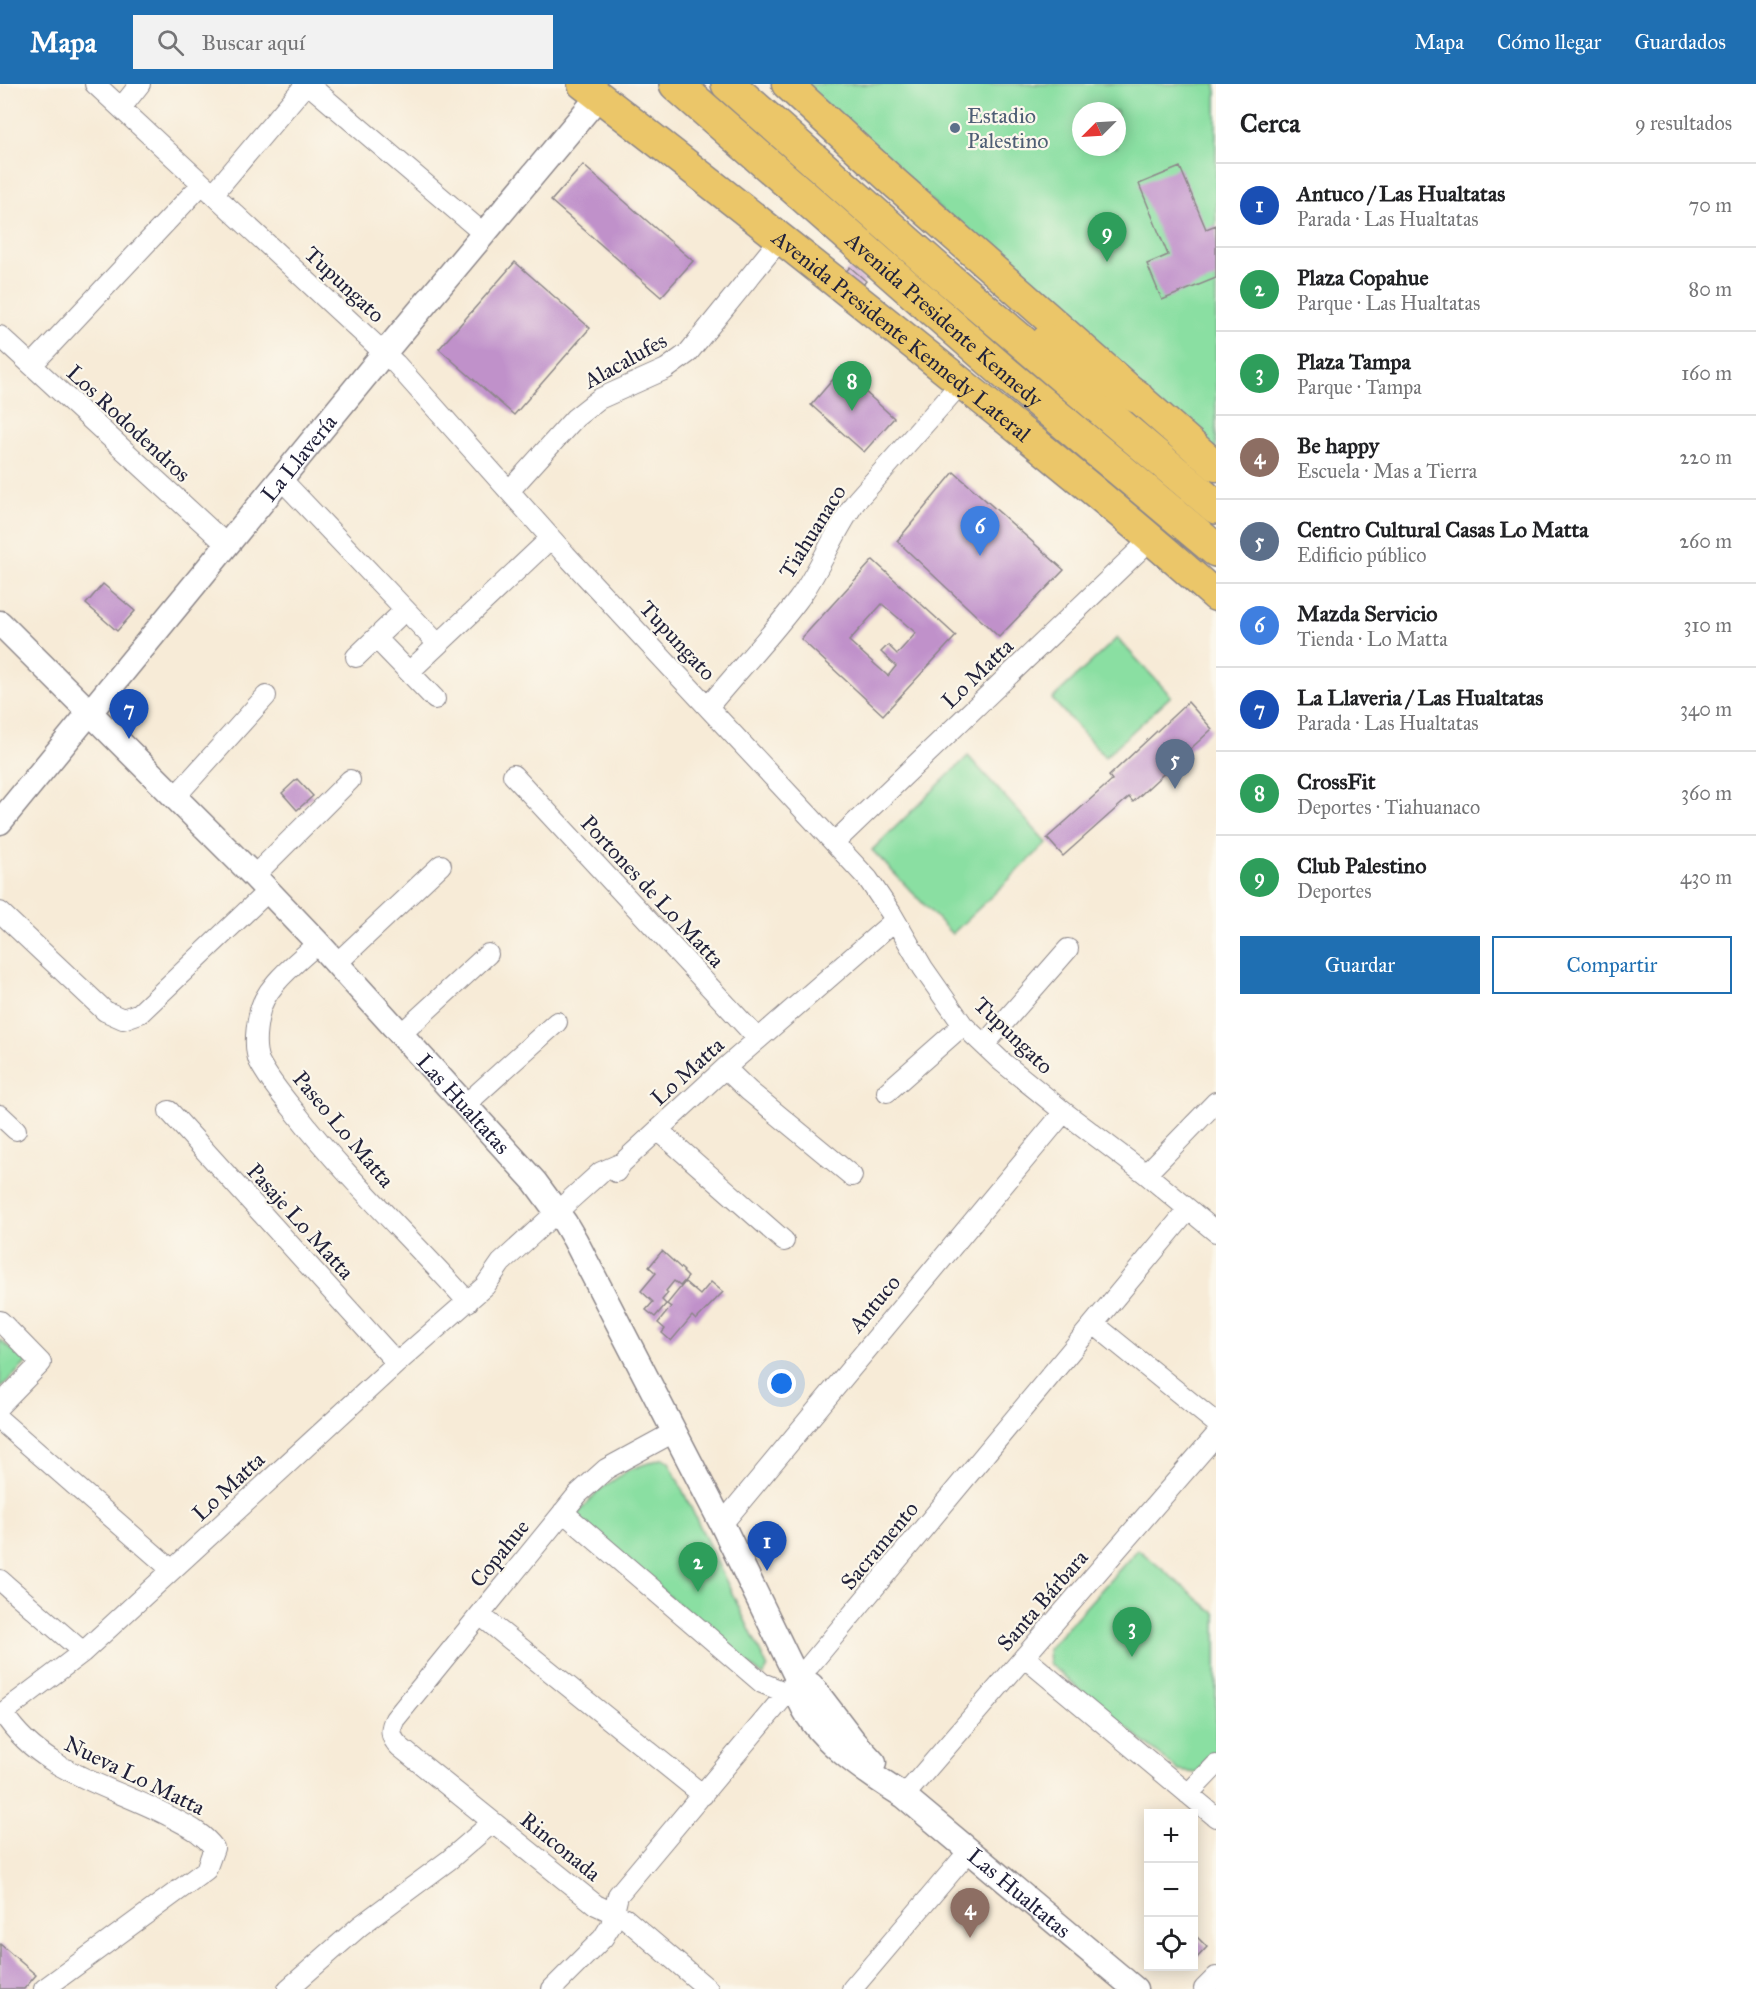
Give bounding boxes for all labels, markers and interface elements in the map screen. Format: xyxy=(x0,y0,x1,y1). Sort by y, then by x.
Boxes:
search box xyxy=(133,15,553,69)
text: Mapa xyxy=(30,25,97,60)
icon: search xyxy=(154,26,187,59)
text: Buscar aquí xyxy=(202,29,305,56)
text: Mapa xyxy=(1414,29,1464,55)
text: Cómo llegar xyxy=(1497,29,1601,55)
text: Guardados xyxy=(1634,29,1726,55)
place label: Estadio Palestino xyxy=(967,102,1049,154)
north arrow xyxy=(1072,102,1126,156)
text: Cerca xyxy=(1240,107,1300,139)
text: 9 resultados xyxy=(1635,111,1732,135)
marker: Estadio Palestino xyxy=(948,121,962,135)
text: Antuco / Las Hualtatas xyxy=(1297,180,1505,207)
text: 1 xyxy=(1256,193,1263,217)
text: 70 m xyxy=(1689,193,1732,217)
text: Parada · Las Hualtatas xyxy=(1297,207,1479,231)
pin: 9 xyxy=(1088,212,1126,262)
street label: Avenida Presidente Kennedy Lateral xyxy=(766,224,1036,448)
street label: Avenida Presidente Kennedy xyxy=(839,226,1049,413)
street label: Tupungato xyxy=(299,240,390,328)
text: Plaza Copahue xyxy=(1297,264,1429,291)
text: 2 xyxy=(1255,277,1264,301)
text: 80 m xyxy=(1689,277,1732,301)
text: Parque · Las Hualtatas xyxy=(1297,291,1480,315)
street label: Alacalufes xyxy=(578,327,671,395)
text: Plaza Tampa xyxy=(1297,348,1411,375)
street label: Los Rododendros xyxy=(61,359,196,488)
text: 3 xyxy=(1256,361,1264,385)
text: 160 m xyxy=(1681,361,1732,385)
pin: 8 xyxy=(832,362,872,411)
text: Parque · Tampa xyxy=(1297,375,1422,399)
street label: La Llavería xyxy=(255,408,343,507)
text: Be happy xyxy=(1297,432,1379,459)
text: 4 xyxy=(1254,445,1265,469)
text: 220 m xyxy=(1680,445,1732,469)
text: Escuela · Mas a Tierra xyxy=(1297,459,1477,483)
street label: Tiahuanaco xyxy=(773,479,852,583)
pin: 6 xyxy=(960,506,1000,556)
text: Centro Cultural Casas Lo Matta xyxy=(1297,516,1589,543)
text: 5 xyxy=(1255,529,1264,553)
text: 260 m xyxy=(1679,529,1732,553)
text: Edificio público xyxy=(1297,543,1427,567)
street label: Tupungato xyxy=(634,595,722,686)
text: Mazda Servicio xyxy=(1297,600,1438,627)
text: 6 xyxy=(1254,613,1265,637)
text: 310 m xyxy=(1683,613,1732,637)
text: Tienda · Lo Matta xyxy=(1297,627,1448,651)
street label: Lo Matta xyxy=(936,632,1019,714)
text: La Llaveria / Las Hualtatas xyxy=(1297,684,1543,711)
pin: 7 xyxy=(110,690,148,739)
text: 7 xyxy=(1254,697,1265,721)
text: 340 m xyxy=(1680,697,1732,721)
text: Parada · Las Hualtatas xyxy=(1297,711,1479,735)
pin: 5 xyxy=(1156,740,1194,789)
text: CrossFit xyxy=(1297,768,1375,795)
text: 8 xyxy=(1254,781,1265,805)
text: 360 m xyxy=(1681,781,1732,805)
text: Deportes · Tiahuanaco xyxy=(1297,795,1480,819)
street label: Portones de Lo Matta xyxy=(575,810,731,974)
text: Club Palestino xyxy=(1297,852,1427,879)
text: 9 xyxy=(1254,865,1265,889)
text: 430 m xyxy=(1680,865,1732,889)
text: Deportes xyxy=(1297,879,1372,903)
button: Guardar xyxy=(1240,936,1480,994)
button: Compartir xyxy=(1492,936,1732,994)
street label: Tupungato xyxy=(968,991,1059,1080)
street label: Lo Matta xyxy=(645,1031,730,1111)
street label: Las Hualtatas xyxy=(411,1048,516,1160)
street label: Paseo Lo Matta xyxy=(287,1066,401,1194)
street label: Pasaje Lo Matta xyxy=(241,1158,360,1286)
street label: Antuco xyxy=(842,1269,906,1338)
your location xyxy=(767,1369,796,1398)
street label: Lo Matta xyxy=(187,1446,271,1527)
street label: Sacramento xyxy=(835,1496,924,1595)
street label: Copahue xyxy=(464,1514,535,1593)
pin: 1 xyxy=(748,1522,786,1571)
pin: 2 xyxy=(678,1542,718,1592)
street label: Santa Bárbara xyxy=(991,1544,1094,1656)
pin: 3 xyxy=(1112,1608,1152,1657)
street label: Nueva Lo Matta xyxy=(60,1730,210,1821)
street label: Rinconada xyxy=(515,1806,607,1887)
map controls xyxy=(1144,1809,1198,1971)
button: + xyxy=(1144,1809,1198,1863)
street label: Las Hualtatas xyxy=(962,1842,1076,1944)
button: − xyxy=(1144,1863,1198,1917)
pin: 4 xyxy=(950,1888,990,1938)
button: locate xyxy=(1144,1917,1198,1971)

